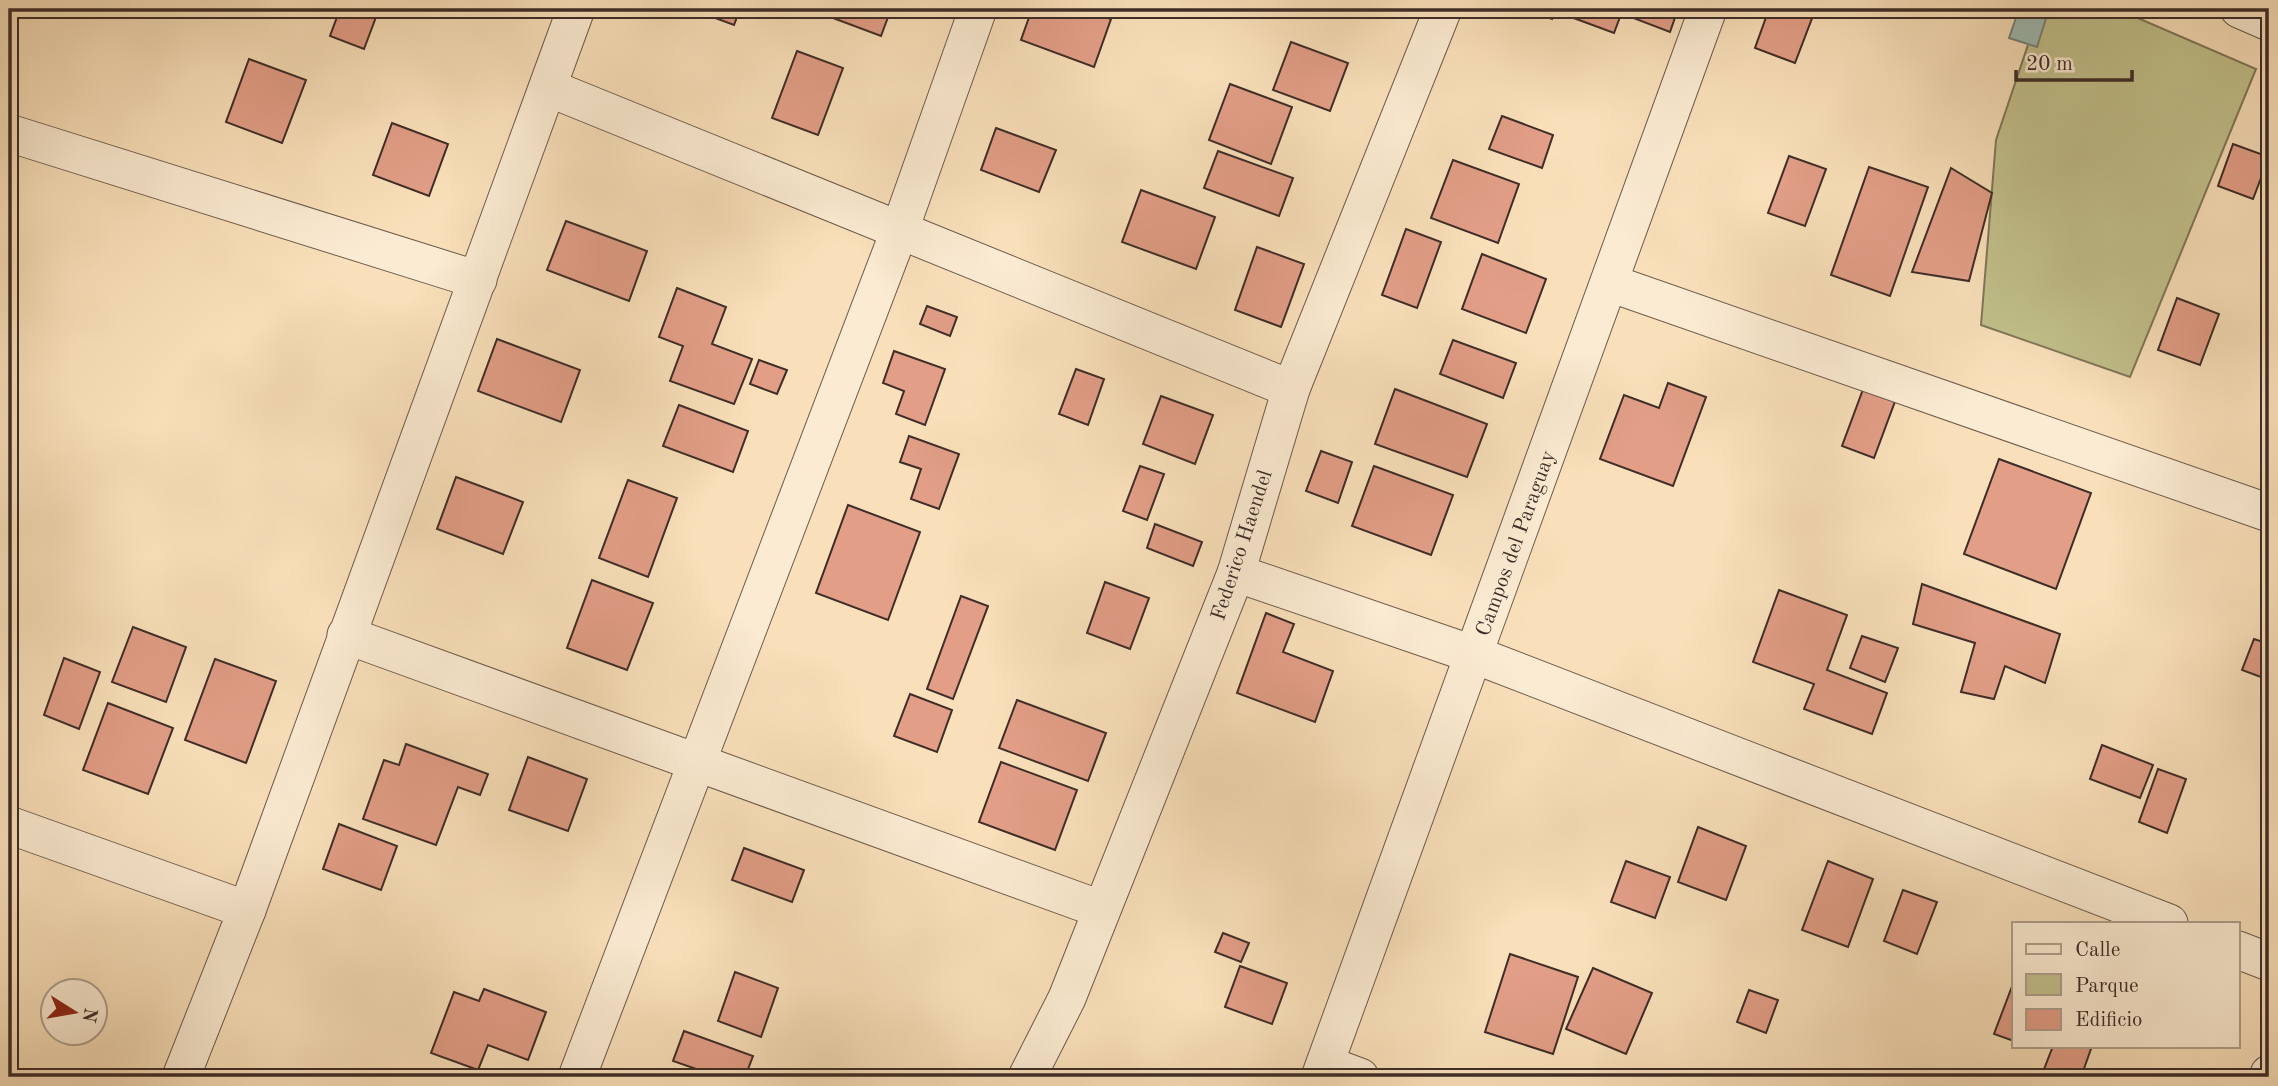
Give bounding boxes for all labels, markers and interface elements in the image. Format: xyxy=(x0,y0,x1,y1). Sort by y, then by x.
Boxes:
scale bar xyxy=(2016,38,2131,82)
text: 20 m xyxy=(2026,54,2073,75)
street label: Campos del Paraguay xyxy=(1473,448,1560,639)
street label: Federico Haendel xyxy=(1208,467,1277,623)
legend xyxy=(2012,922,2240,1048)
text: Calle xyxy=(2075,940,2120,961)
text: Parque xyxy=(2075,976,2139,997)
north arrow xyxy=(38,978,108,1048)
text: N xyxy=(77,1006,99,1024)
text: Edificio xyxy=(2075,1010,2143,1031)

